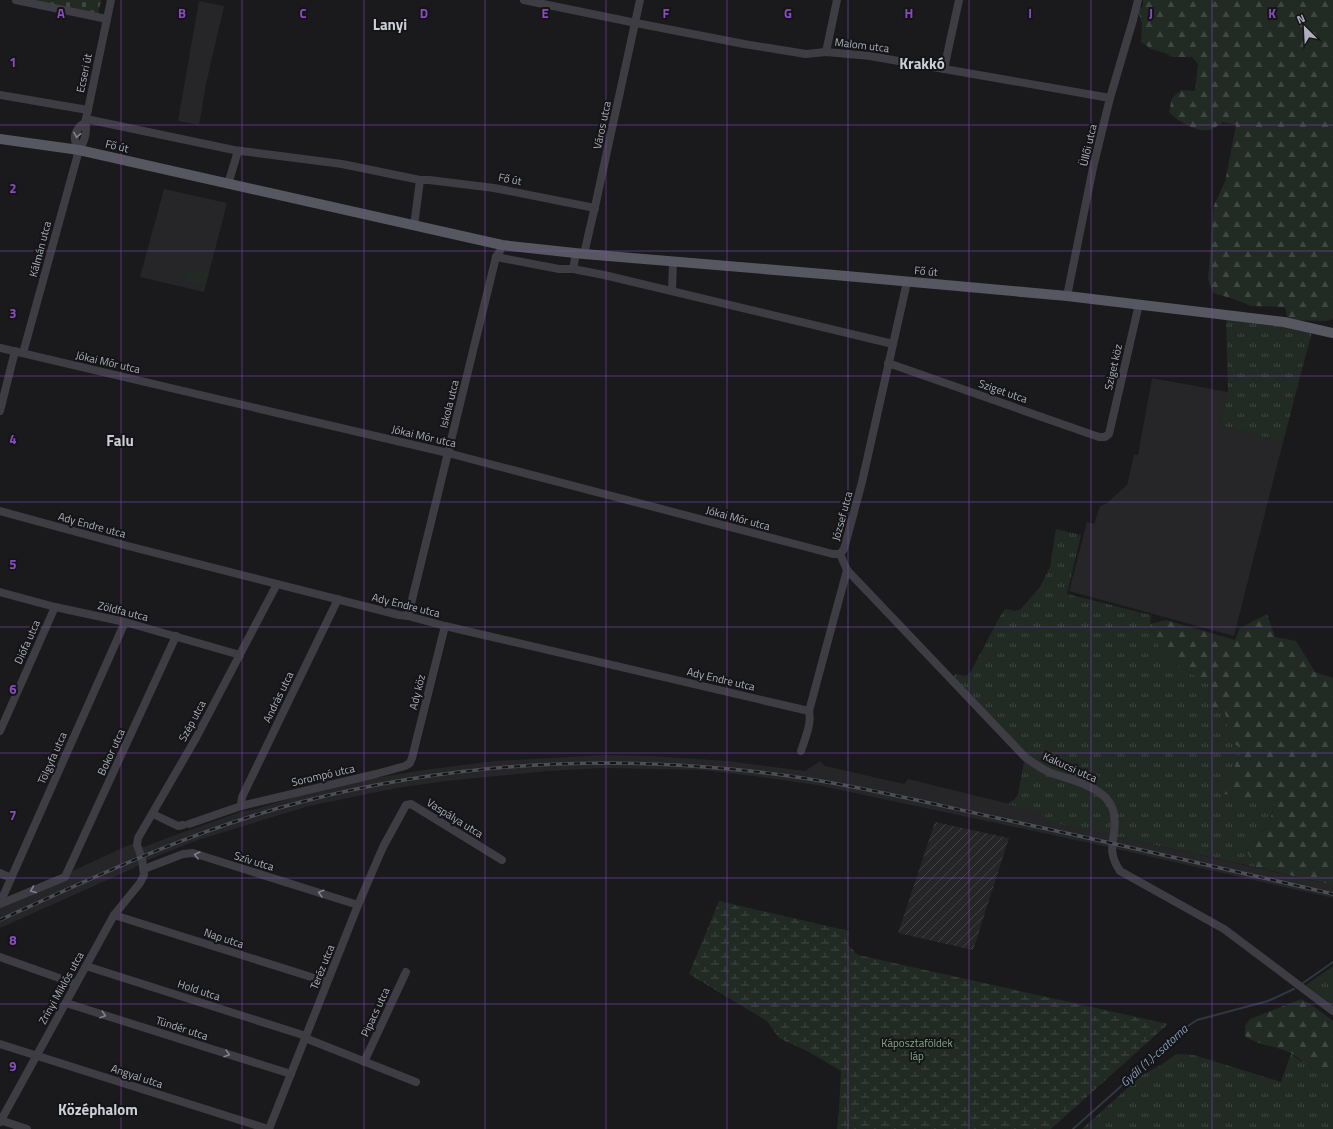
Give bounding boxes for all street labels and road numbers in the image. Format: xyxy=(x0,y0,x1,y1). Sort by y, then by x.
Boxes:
street label: Malom utca xyxy=(834,34,891,56)
street label: Ecseri út xyxy=(72,52,96,94)
street label: Város utca xyxy=(589,99,615,150)
street label: Üllői utca xyxy=(1075,122,1101,168)
street label: Fő út xyxy=(104,136,130,156)
street label: Fő út xyxy=(497,169,523,189)
street label: Kálmán utca xyxy=(25,219,55,279)
street label: Fő út xyxy=(914,262,939,280)
street label: Sziget köz xyxy=(1100,342,1126,392)
street label: Jókai Mór utca xyxy=(74,347,142,377)
street label: Sziget utca xyxy=(976,375,1030,407)
street label: Iskola utca xyxy=(435,378,463,430)
street label: Jókai Mór utca xyxy=(390,421,458,451)
street label: József utca xyxy=(828,489,856,543)
street label: Jókai Mór utca xyxy=(704,502,772,534)
street label: Ady Endre utca xyxy=(56,508,128,542)
street label: Ady Endre utca xyxy=(370,589,442,621)
street label: Zöldfa utca xyxy=(96,597,150,625)
street label: Diófa utca xyxy=(10,617,44,667)
street label: Ady Endre utca xyxy=(685,663,757,695)
street label: András utca xyxy=(259,668,297,725)
street label: Ady köz xyxy=(405,673,429,711)
street label: Szép utca xyxy=(174,697,210,744)
street label: Bokor utca xyxy=(93,726,129,778)
street label: Tölgyfa utca xyxy=(33,729,71,787)
street label: Kakucsi utca xyxy=(1040,748,1100,786)
street label: Sorompó utca xyxy=(290,760,357,790)
street label: Vaspálya utca xyxy=(424,794,487,842)
street label: Szív utca xyxy=(232,847,276,875)
street label: Nap utca xyxy=(202,924,247,952)
street label: Teréz utca xyxy=(306,942,338,992)
street label: Zrínyi Miklós utca xyxy=(34,948,88,1027)
street label: Hold utca xyxy=(176,976,223,1005)
street label: Pipacs utca xyxy=(357,984,394,1039)
street label: Tündér utca xyxy=(154,1012,211,1044)
street label: Angyal utca xyxy=(109,1060,166,1092)

